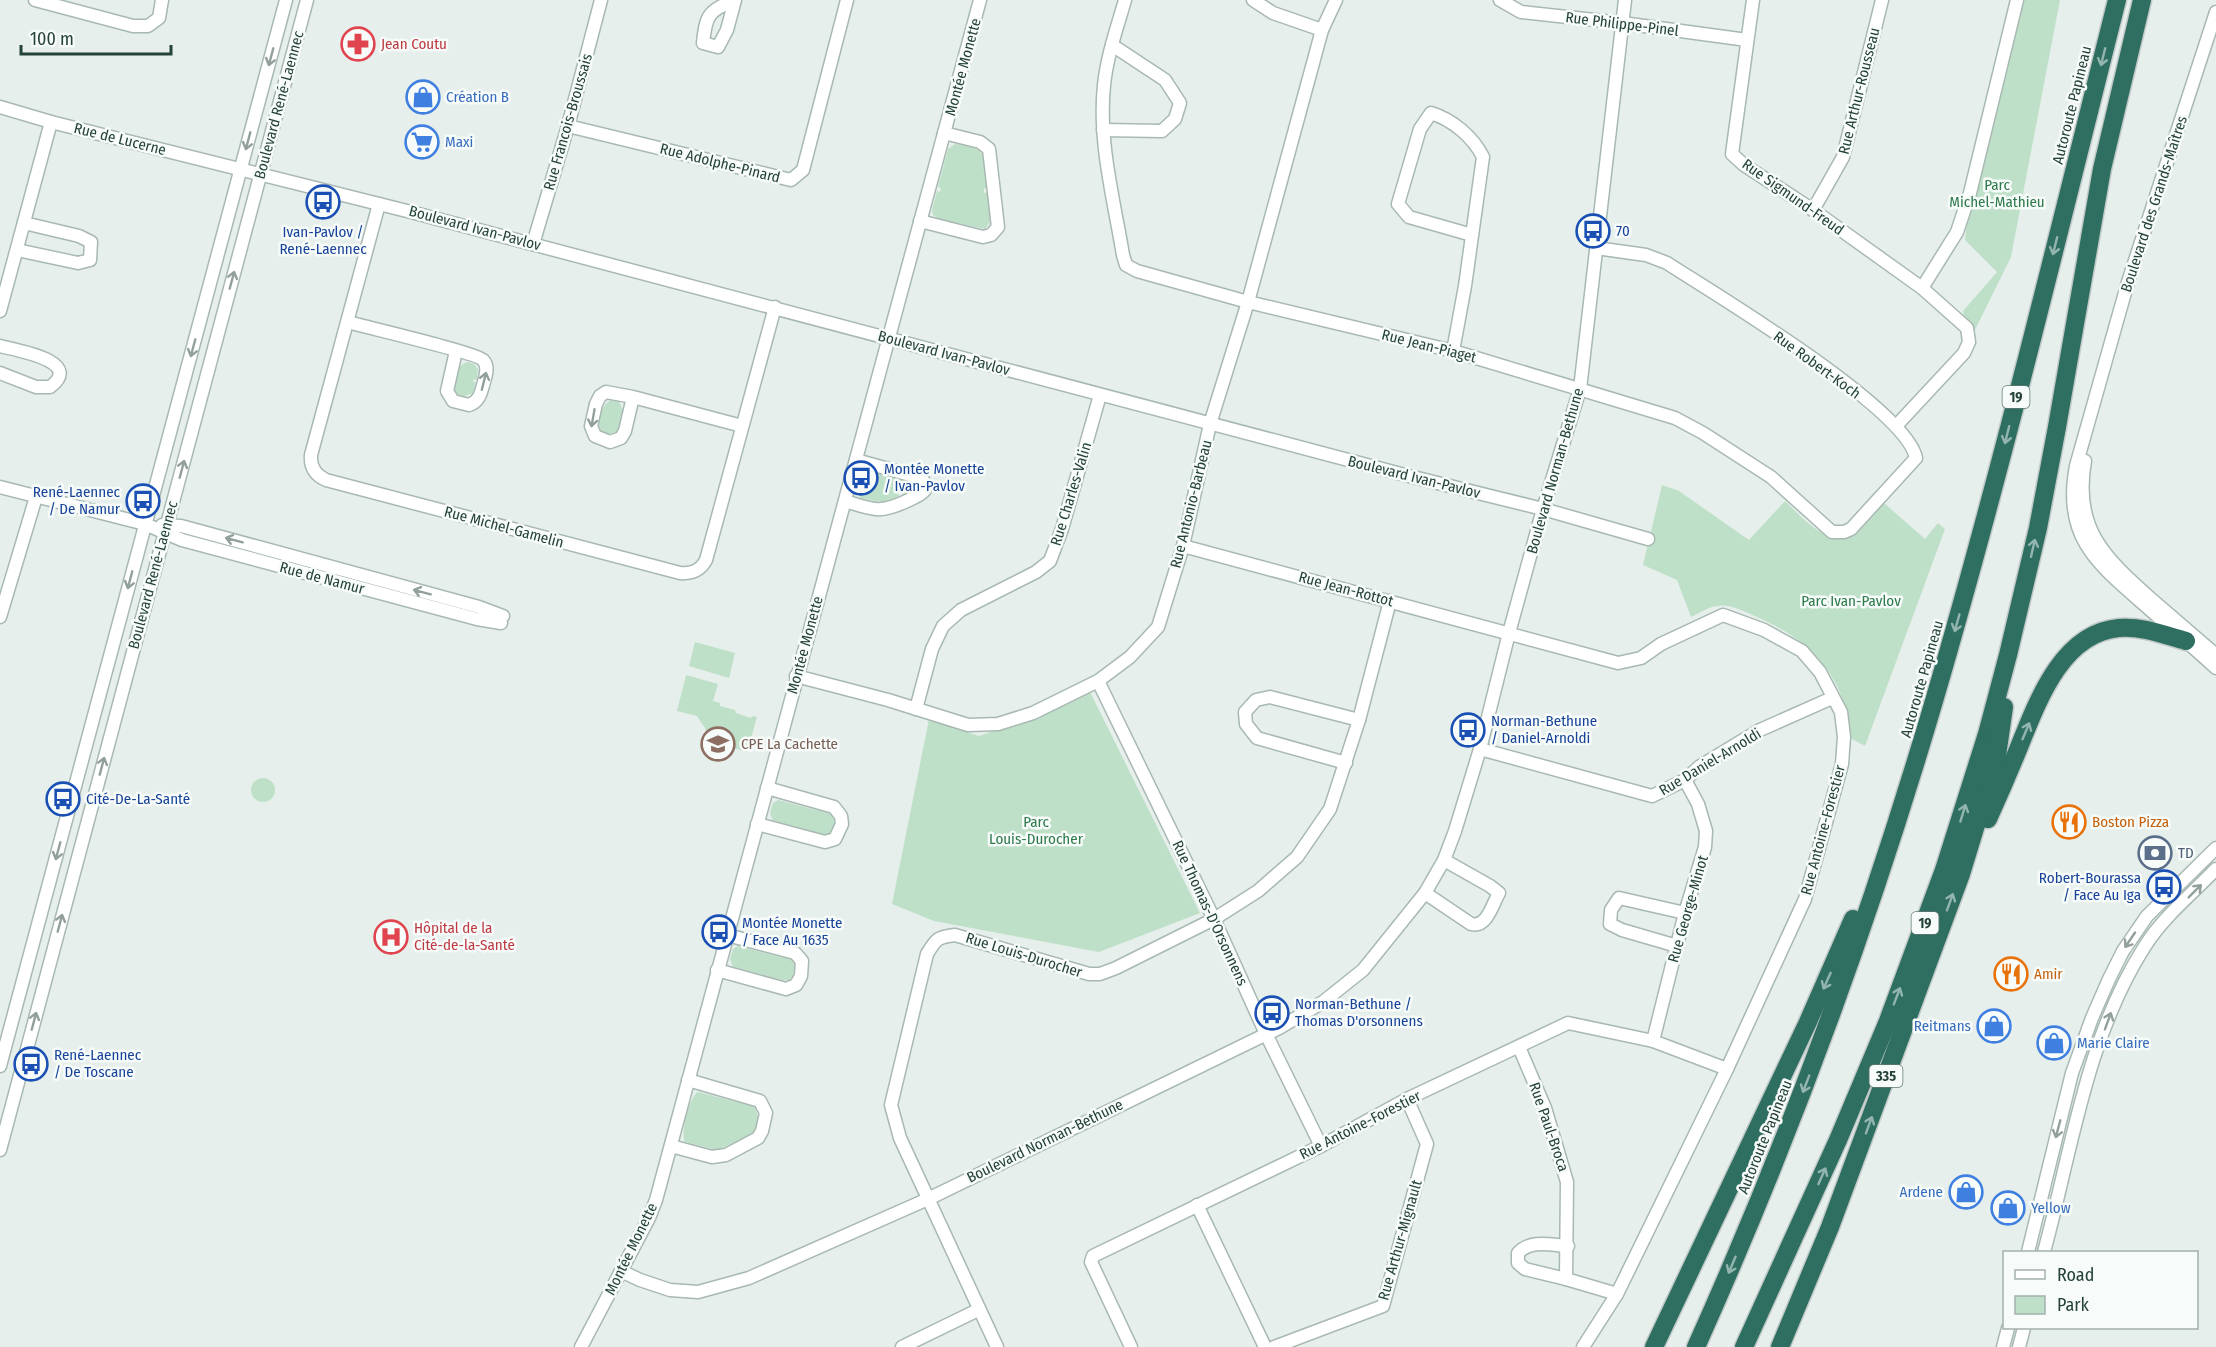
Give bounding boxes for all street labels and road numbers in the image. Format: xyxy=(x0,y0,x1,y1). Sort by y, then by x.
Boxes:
street label: Rue Philippe-Pinel xyxy=(1564,8,1680,40)
street label: Montée Monette xyxy=(941,16,985,118)
street label: Rue Arthur-Rousseau xyxy=(1835,26,1883,156)
street label: Boulevard René-Laennec xyxy=(251,28,308,181)
street label: Autoroute Papineau xyxy=(2049,44,2095,166)
street label: Rue Francois-Broussais xyxy=(540,52,596,192)
street label: Boulevard des Grands-Maîtres xyxy=(2117,113,2191,295)
street label: Rue de Lucerne xyxy=(72,119,168,159)
street label: Rue Adolphe-Pinard xyxy=(658,139,782,187)
street label: Rue Sigmund-Freud xyxy=(1739,155,1847,239)
street label: Boulevard Ivan-Pavlov xyxy=(407,202,543,254)
street label: Rue Jean-Piaget xyxy=(1380,326,1478,366)
street label: Boulevard Ivan-Pavlov xyxy=(876,327,1012,379)
street label: Rue Robert-Koch xyxy=(1770,327,1864,403)
street label: Boulevard Norman-Bethune xyxy=(1523,386,1587,556)
road number: 19 xyxy=(2002,386,2030,408)
street label: Rue Antonio-Barbeau xyxy=(1166,438,1216,570)
street label: Rue Charles-Valin xyxy=(1047,440,1095,548)
street label: Boulevard Ivan-Pavlov xyxy=(1346,452,1482,502)
street label: Boulevard René-Laennec xyxy=(125,498,182,651)
street label: Rue Michel-Gamelin xyxy=(442,502,566,552)
street label: Rue de Namur xyxy=(278,558,367,598)
street label: Rue Jean-Rottot xyxy=(1297,568,1395,610)
street label: Montée Monette xyxy=(783,594,827,696)
street label: Autoroute Papineau xyxy=(1897,618,1947,740)
street label: Rue Daniel-Arnoldi xyxy=(1656,724,1764,800)
street label: Rue Antoine-Forestier xyxy=(1797,762,1849,897)
street label: Rue Thomas-D'Orsonnens xyxy=(1168,837,1252,989)
street label: Rue George-Minot xyxy=(1664,853,1712,965)
road number: 19 xyxy=(1912,912,1938,934)
street label: Rue Louis-Durocher xyxy=(964,929,1085,981)
road number: 335 xyxy=(1870,1065,1902,1087)
street label: Autoroute Papineau xyxy=(1734,1078,1796,1196)
street label: Rue Paul-Broca xyxy=(1525,1080,1573,1174)
street label: Rue Antoine-Forestier xyxy=(1296,1086,1424,1163)
street label: Boulevard Norman-Bethune xyxy=(964,1095,1126,1187)
street label: Rue Arthur-Mignault xyxy=(1374,1178,1426,1302)
street label: Montée Monette xyxy=(601,1200,661,1298)

